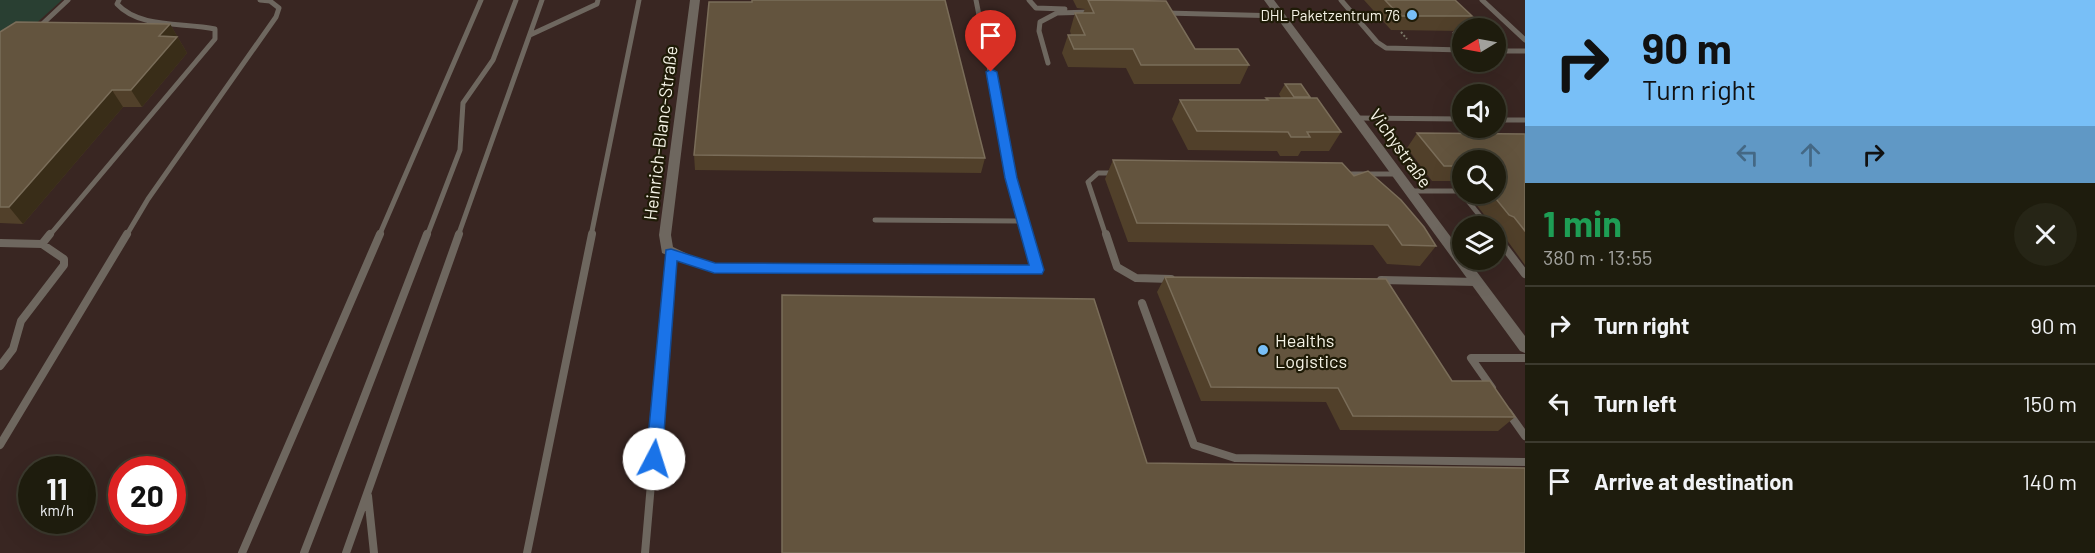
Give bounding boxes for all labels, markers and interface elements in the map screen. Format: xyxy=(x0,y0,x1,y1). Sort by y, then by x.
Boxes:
place label: DHL Paketzentrum 76 xyxy=(1260,6,1400,24)
marker: DHL Paketzentrum 76 xyxy=(1405,8,1419,22)
pin xyxy=(965,10,1016,72)
north arrow xyxy=(1452,18,1506,72)
map controls xyxy=(1452,18,1506,270)
icon: arrive xyxy=(974,19,1007,52)
text: 90 m xyxy=(1642,22,1732,72)
icon: right xyxy=(1543,24,1621,102)
street label: Heinrich-Blanc-Straße xyxy=(638,44,682,222)
text: Turn right xyxy=(1642,73,1756,105)
button: sound xyxy=(1452,84,1506,138)
street label: Vichystraße xyxy=(1365,104,1437,192)
icon: left xyxy=(1731,138,1764,171)
icon: ahead xyxy=(1794,138,1827,171)
icon: right xyxy=(1857,138,1890,171)
button: search xyxy=(1452,150,1506,204)
text: 1 min xyxy=(1543,201,1622,244)
button: close xyxy=(2014,203,2077,266)
button: layers xyxy=(1452,216,1506,270)
text: 380 m · 13:55 xyxy=(1543,245,1652,269)
icon: right xyxy=(1543,309,1576,342)
text: Turn right xyxy=(1594,312,1689,338)
text: 90 m xyxy=(2031,312,2077,338)
place label: Healths Logistics xyxy=(1275,329,1347,372)
marker: Healths Logistics xyxy=(1256,343,1270,357)
icon: left xyxy=(1543,387,1576,420)
text: Turn left xyxy=(1594,390,1677,416)
text: 150 m xyxy=(2023,390,2077,416)
position arrow xyxy=(622,427,686,491)
speed limit sign: 20 xyxy=(108,456,186,534)
icon: arrive xyxy=(1543,465,1576,498)
text: Arrive at destination xyxy=(1594,468,1793,494)
text: 140 m xyxy=(2022,468,2077,494)
text: 11 xyxy=(46,470,68,506)
text: km/h xyxy=(40,501,74,519)

